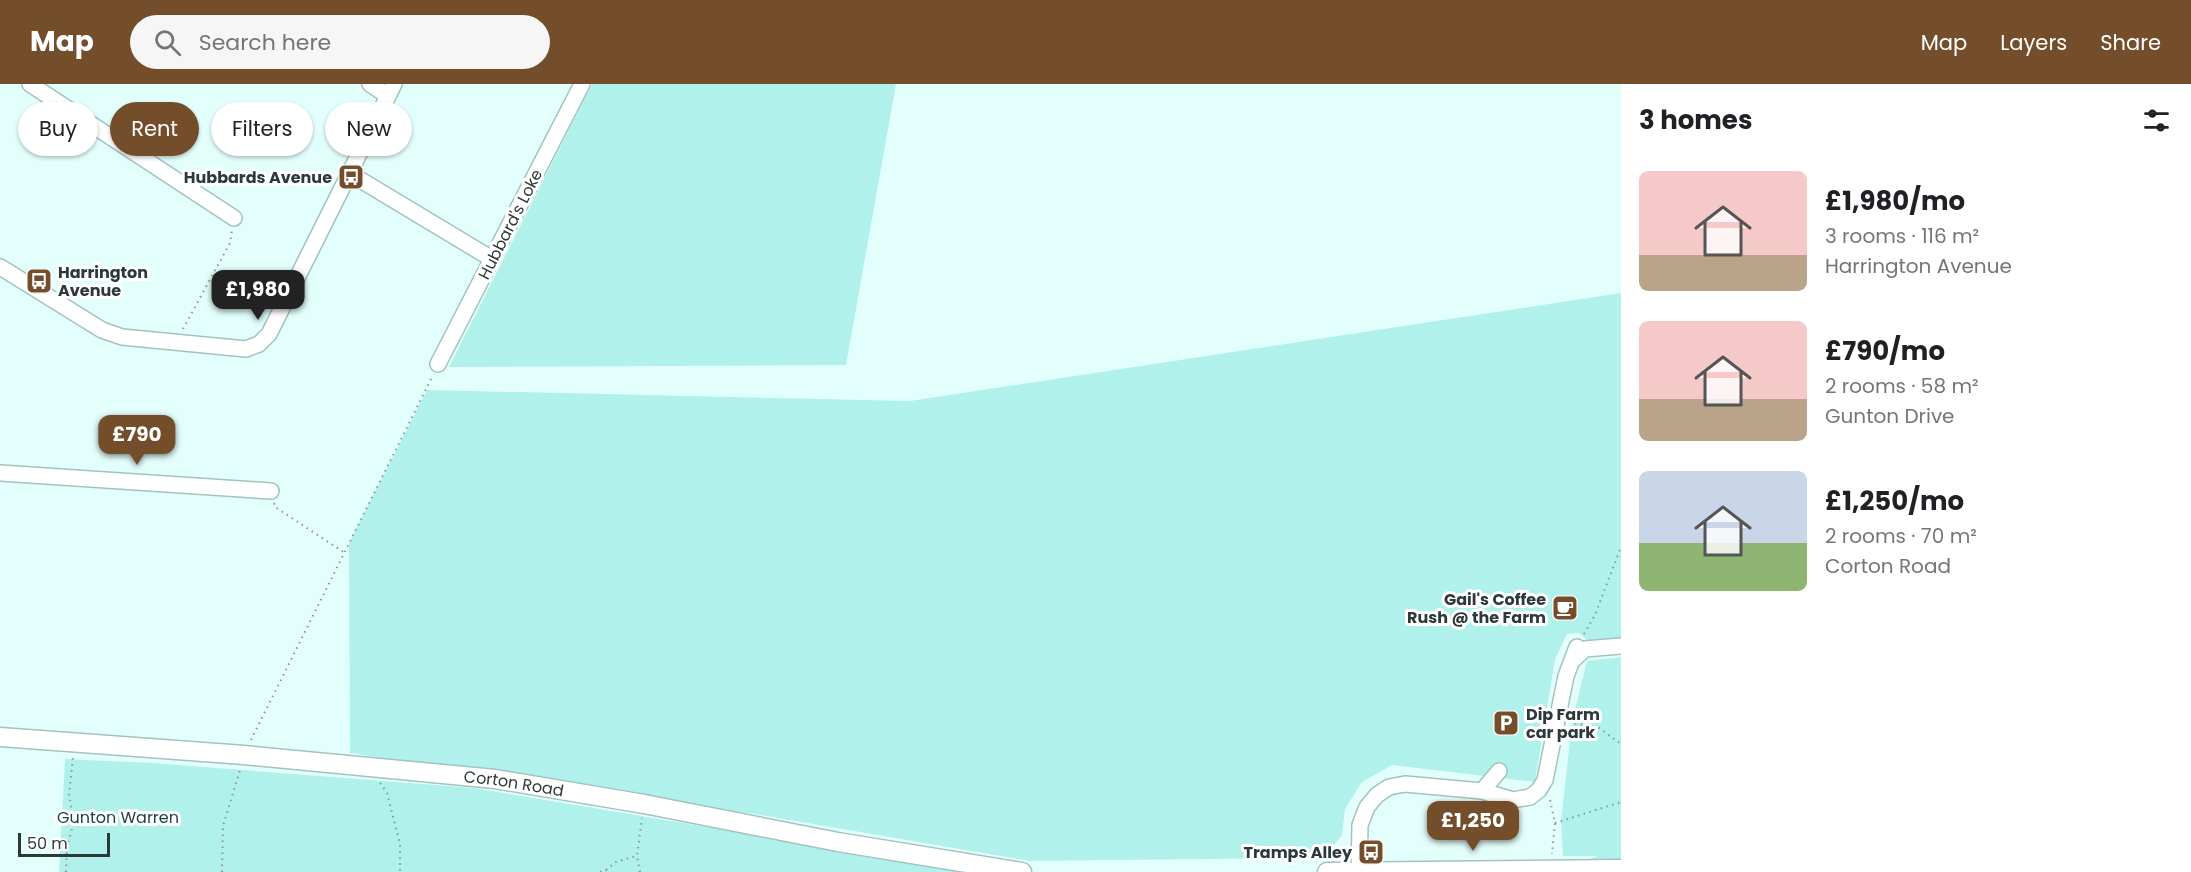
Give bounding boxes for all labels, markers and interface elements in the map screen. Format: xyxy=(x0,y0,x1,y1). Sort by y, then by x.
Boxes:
search box xyxy=(130,15,550,69)
text: Map xyxy=(30,22,94,61)
icon: search xyxy=(151,26,184,59)
text: Search here xyxy=(199,27,331,58)
text: Map xyxy=(1921,28,1967,57)
text: Layers xyxy=(2000,28,2067,57)
text: Share xyxy=(2100,28,2161,57)
chip: Buy xyxy=(18,102,98,156)
chip: Rent xyxy=(110,102,199,156)
chip: Filters xyxy=(211,102,313,156)
chip: New xyxy=(325,102,412,156)
text: 3 homes xyxy=(1639,102,1752,138)
icon: filters xyxy=(2140,104,2173,137)
bus stop icon: Hubbards Avenue xyxy=(336,162,366,192)
street label: Hubbard's Loke xyxy=(473,165,548,283)
place label: Hubbards Avenue xyxy=(184,166,332,189)
text: £1,980/mo xyxy=(1825,183,1965,219)
icon: home xyxy=(1687,195,1759,267)
text: 3 rooms · 116 m² xyxy=(1825,222,1979,250)
text: Harrington Avenue xyxy=(1825,252,2012,280)
place label: Harrington Avenue xyxy=(58,261,148,302)
bus stop icon: Harrington Avenue xyxy=(24,266,54,296)
pin: £1,980 xyxy=(209,270,307,321)
text: £1,980 xyxy=(226,275,290,303)
text: £790/mo xyxy=(1825,333,1945,369)
icon: home xyxy=(1687,345,1759,417)
text: 2 rooms · 58 m² xyxy=(1825,372,1979,400)
text: Gunton Drive xyxy=(1825,402,1955,430)
pin: £790 xyxy=(101,415,173,466)
text: £790 xyxy=(112,420,162,448)
text: £1,250/mo xyxy=(1825,483,1964,519)
icon: home xyxy=(1687,495,1759,567)
text: 2 rooms · 70 m² xyxy=(1825,522,1977,550)
text: Corton Road xyxy=(1825,552,1951,580)
place label: Gail's Coffee Rush @ the Farm xyxy=(1407,588,1546,629)
cafe icon: Gail's Coffee Rush @ the Farm xyxy=(1550,593,1580,623)
place label: Dip Farm car park xyxy=(1526,703,1600,744)
parking icon: Dip Farm car park xyxy=(1491,708,1521,738)
street label: Corton Road xyxy=(463,765,565,802)
pin: £1,250 xyxy=(1424,801,1522,852)
park label: Gunton Warren xyxy=(57,806,179,829)
text: £1,250 xyxy=(1441,806,1505,834)
scale bar xyxy=(18,830,110,858)
text: 50 m xyxy=(27,832,68,855)
bus stop icon: Tramps Alley xyxy=(1356,837,1386,867)
place label: Tramps Alley xyxy=(1244,841,1353,864)

